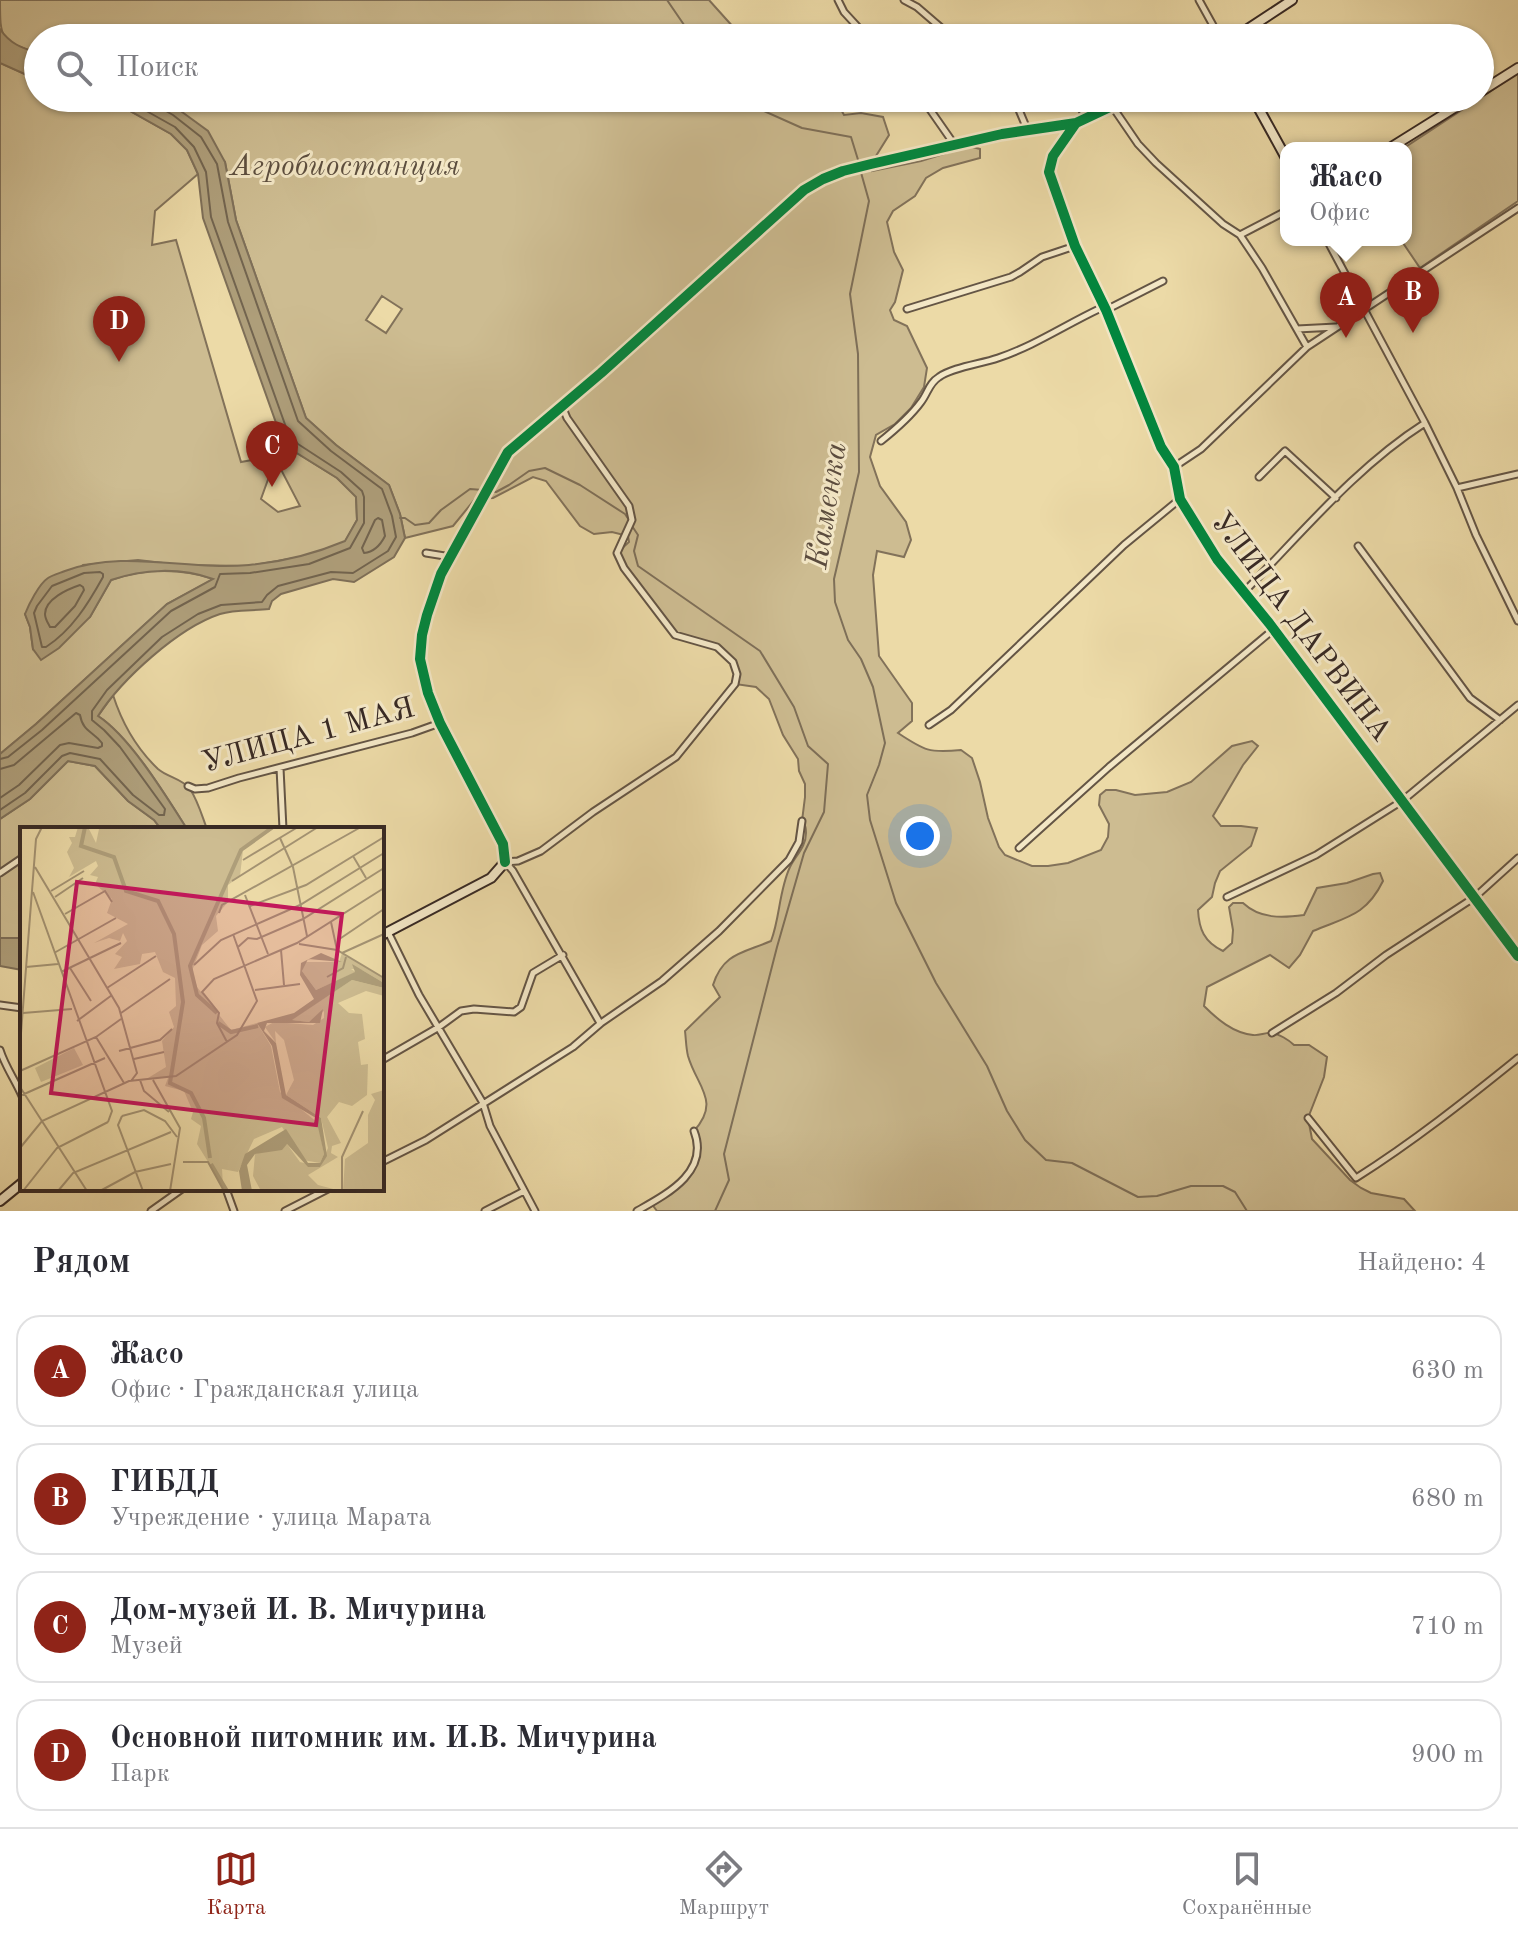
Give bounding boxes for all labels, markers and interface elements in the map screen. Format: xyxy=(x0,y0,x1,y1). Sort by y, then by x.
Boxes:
search box xyxy=(24,24,1494,112)
icon: search xyxy=(52,46,96,90)
text: Поиск xyxy=(116,53,199,83)
popup xyxy=(1280,142,1412,246)
park label: Агробиостанция xyxy=(228,152,460,182)
text: Жасо xyxy=(1309,163,1383,193)
text: Офис xyxy=(1309,200,1370,226)
pin: B xyxy=(1387,267,1439,333)
pin: A xyxy=(1320,272,1372,338)
pin: D xyxy=(93,296,145,362)
pin: C xyxy=(246,421,298,487)
water label: Каменка xyxy=(802,440,854,572)
street label: УЛИЦА ДАРВИНА xyxy=(1205,507,1396,747)
street label: УЛИЦА 1 МАЯ xyxy=(199,693,418,779)
your location xyxy=(900,816,940,856)
inset map xyxy=(20,827,384,1191)
text: Рядом xyxy=(32,1246,131,1280)
text: Найдено: 4 xyxy=(1357,1250,1486,1276)
text: Жасо xyxy=(110,1340,184,1370)
text: A xyxy=(50,1358,70,1384)
text: 630 m xyxy=(1411,1358,1484,1384)
text: Офис · Гражданская улица xyxy=(110,1377,419,1403)
text: ГИБДД xyxy=(110,1468,219,1498)
text: B xyxy=(51,1486,69,1512)
text: 680 m xyxy=(1411,1486,1484,1512)
text: Учреждение · улица Марата xyxy=(110,1505,431,1531)
text: Дом-музей И. В. Мичурина xyxy=(110,1596,486,1626)
text: C xyxy=(51,1614,69,1640)
text: 710 m xyxy=(1411,1614,1484,1640)
text: Музей xyxy=(110,1633,183,1659)
text: Основной питомник им. И.В. Мичурина xyxy=(110,1724,657,1754)
text: D xyxy=(50,1742,70,1768)
text: 900 m xyxy=(1411,1742,1484,1768)
text: Парк xyxy=(110,1761,170,1787)
tab: Карта xyxy=(206,1847,266,1922)
tab: Маршрут xyxy=(679,1847,769,1922)
tab: Сохранённые xyxy=(1182,1847,1312,1922)

